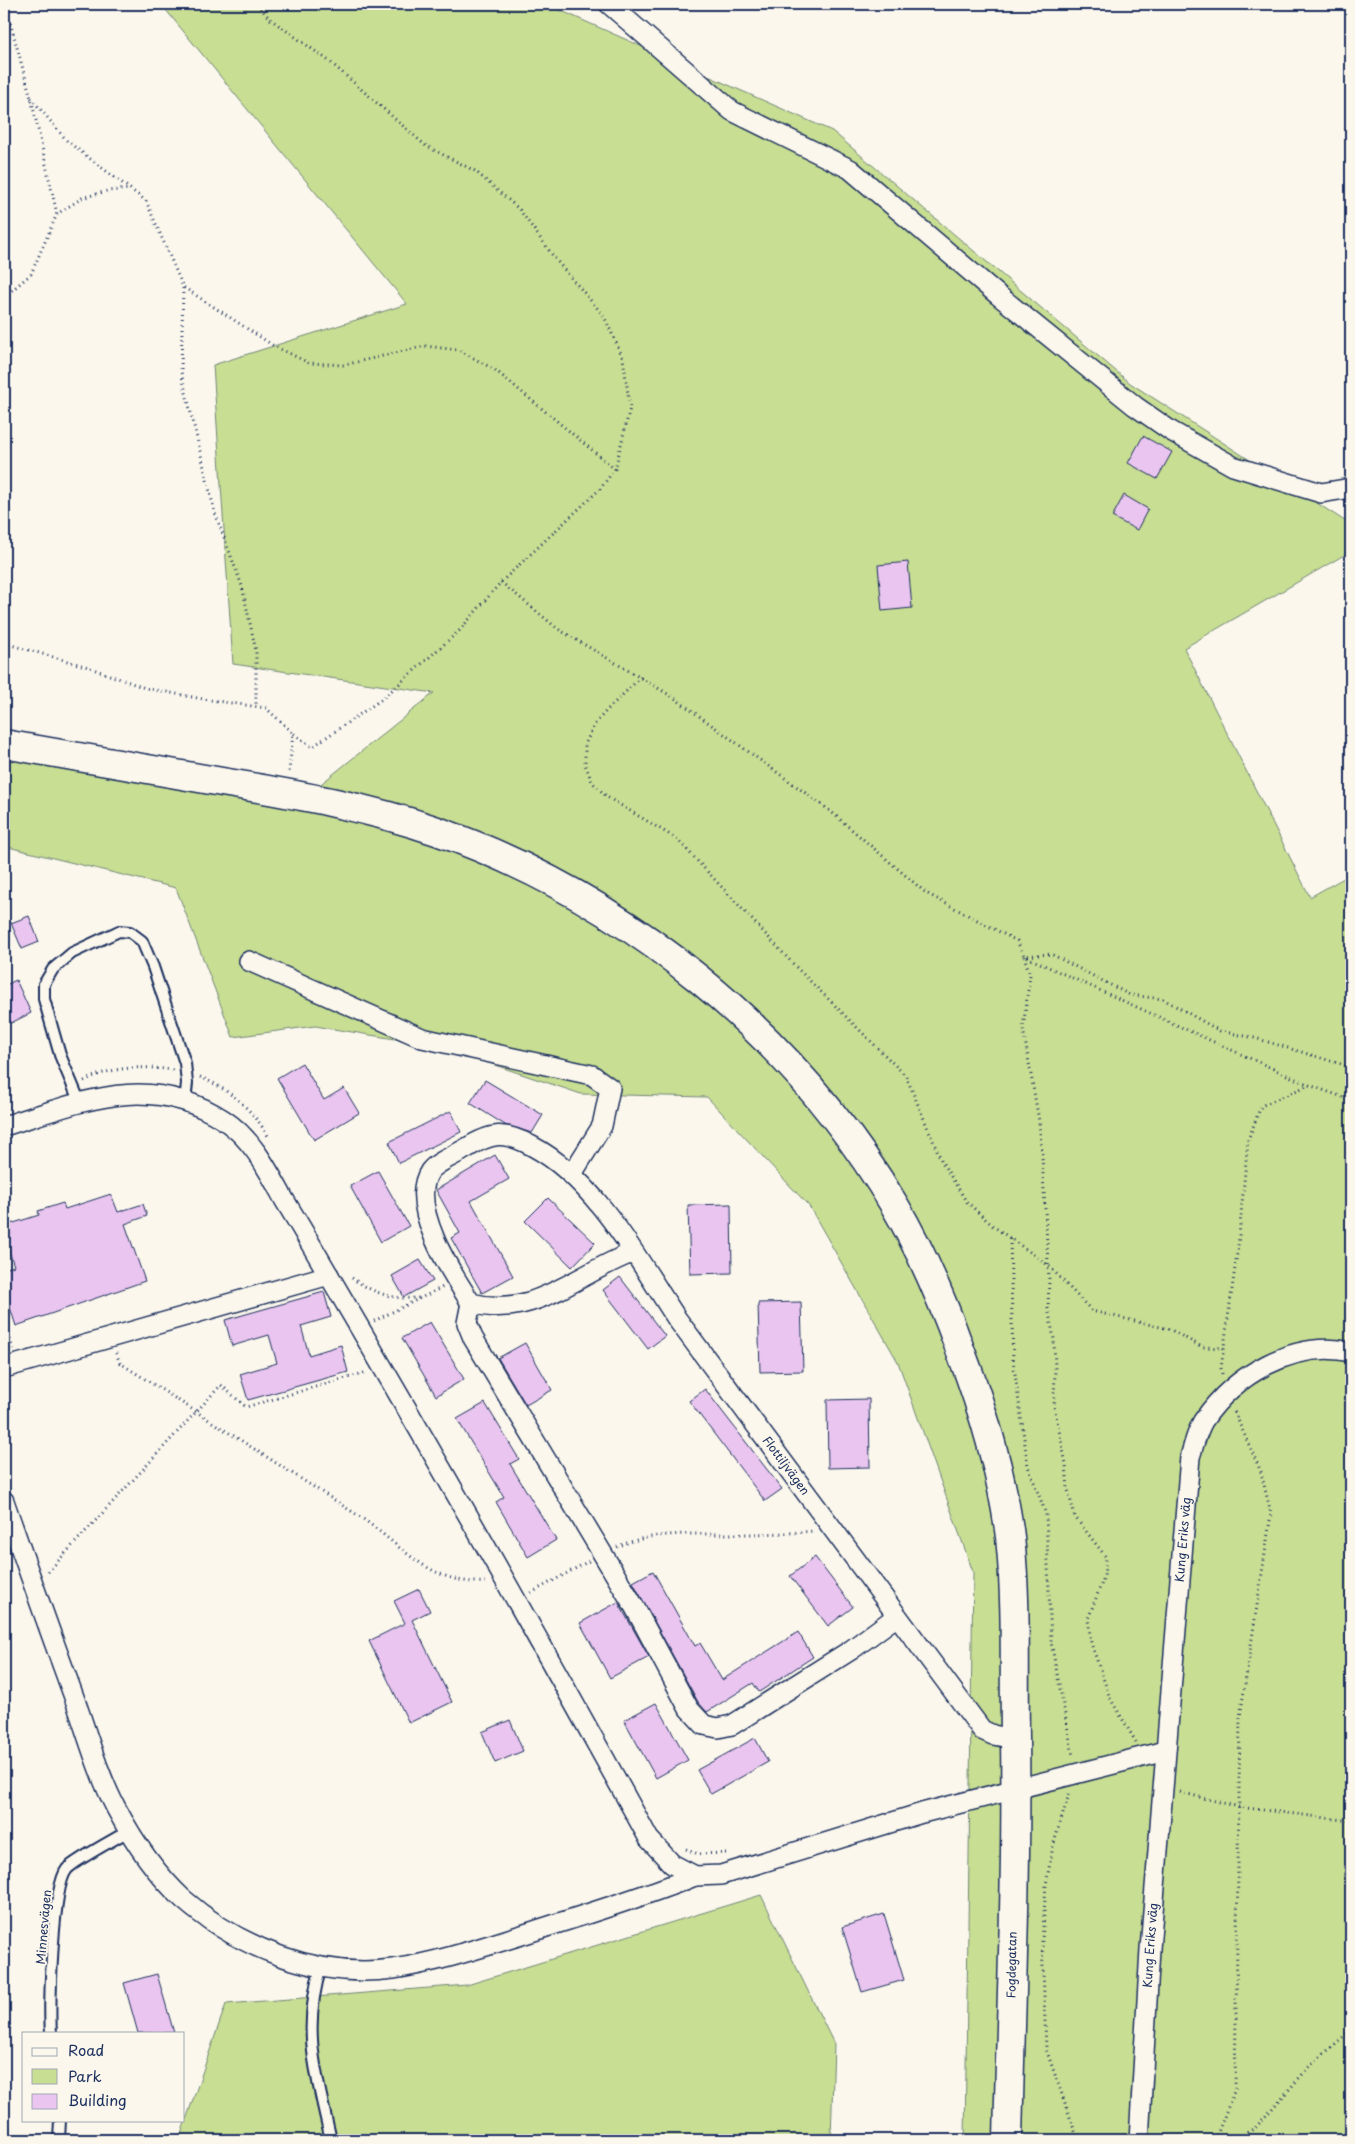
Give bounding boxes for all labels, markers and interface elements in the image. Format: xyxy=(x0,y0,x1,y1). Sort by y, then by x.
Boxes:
street label: Flottiljvägen xyxy=(759,1432,815,1498)
street label: Kung Eriks väg xyxy=(1170,1496,1195,1583)
street label: Minnesvägen xyxy=(31,1889,55,1965)
street label: Kung Eriks väg xyxy=(1138,1902,1162,1988)
street label: Fogdegatan xyxy=(1001,1931,1021,1999)
legend xyxy=(22,2032,185,2122)
text: Road xyxy=(68,2038,104,2061)
text: Park xyxy=(68,2064,102,2087)
text: Building xyxy=(68,2088,127,2111)

